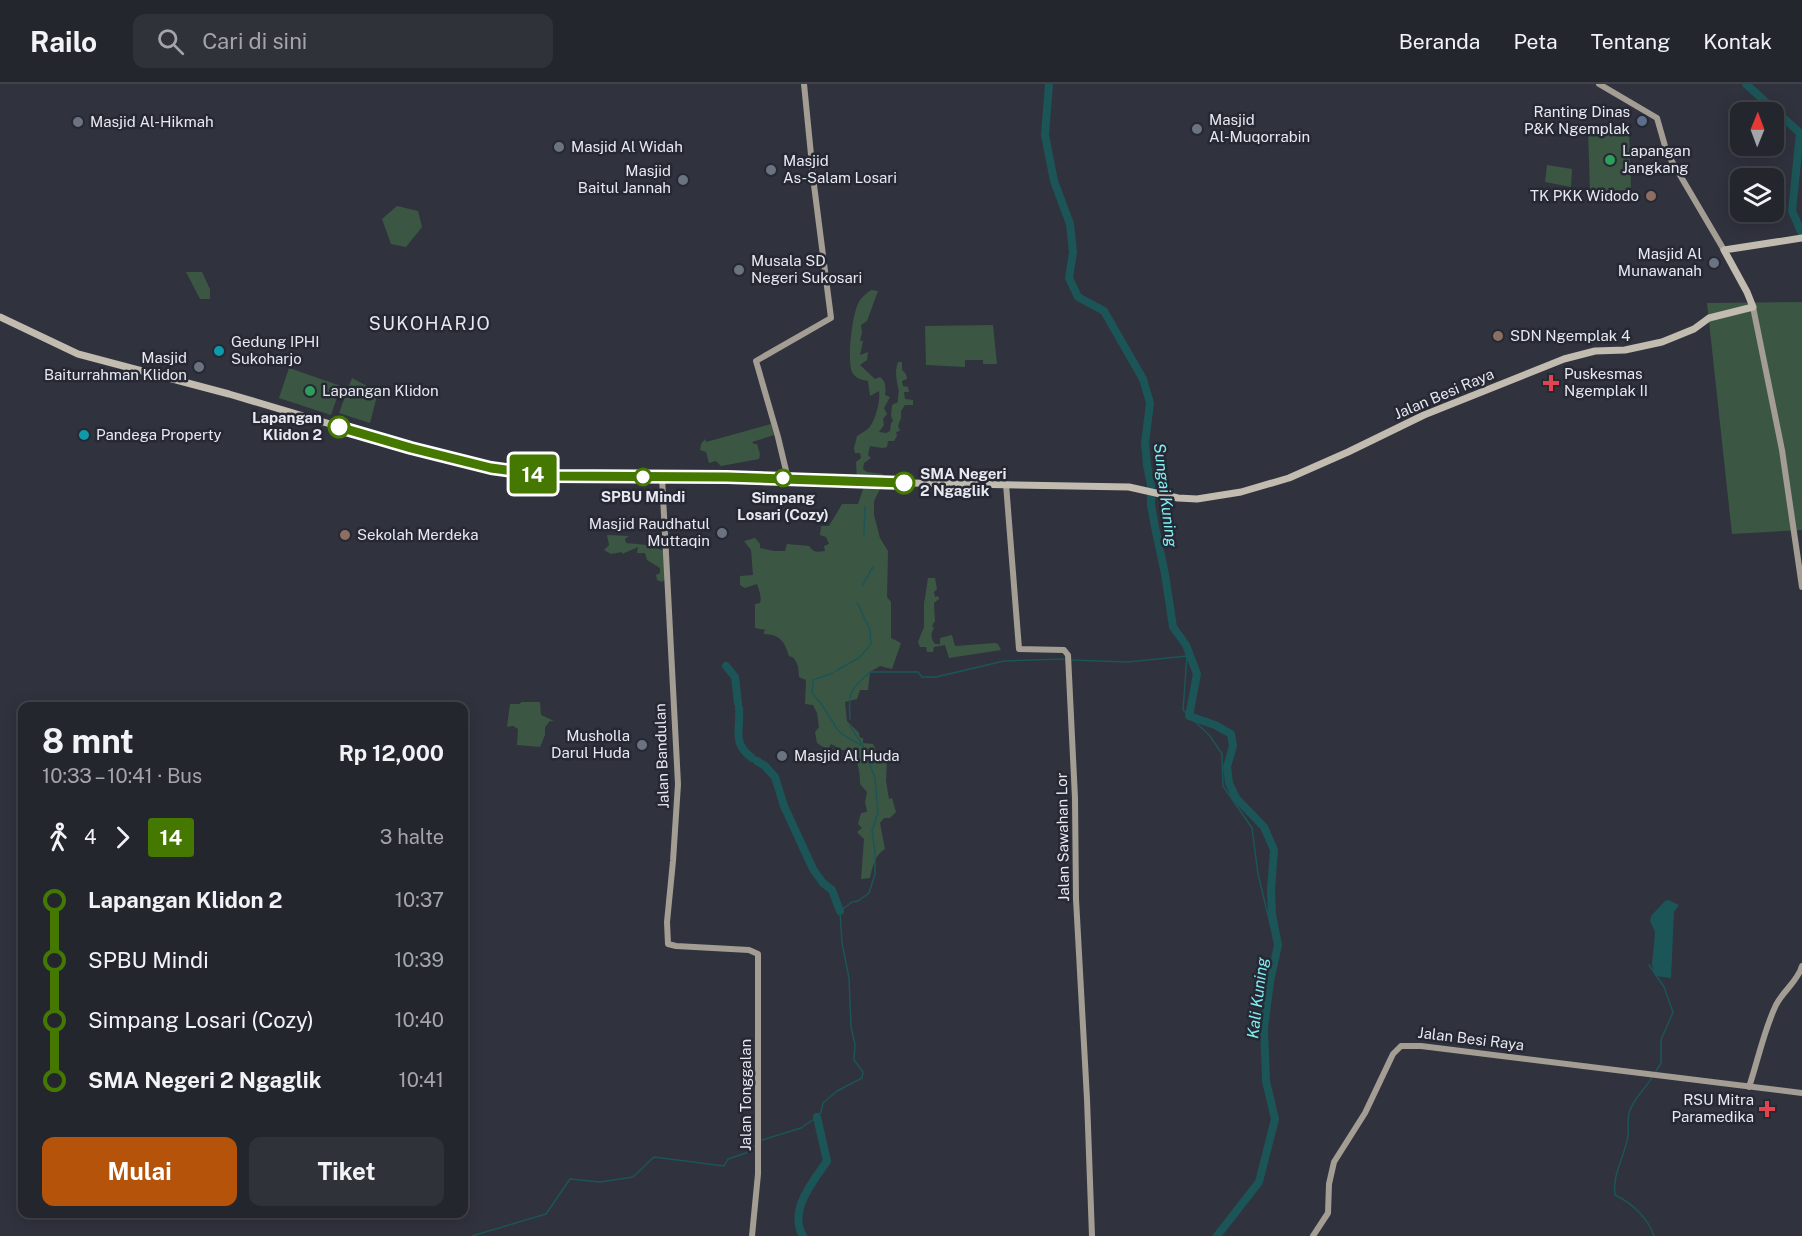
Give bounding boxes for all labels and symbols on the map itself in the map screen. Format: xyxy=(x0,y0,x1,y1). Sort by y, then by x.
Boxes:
north arrow xyxy=(1730,102,1784,156)
place label: Ranting Dinas P&K Ngemplak xyxy=(1524,103,1630,137)
place label: Masjid Al-Muqorrabin xyxy=(1209,111,1310,145)
place label: Masjid Al-Hikmah xyxy=(90,113,214,130)
marker: Ranting Dinas P&K Ngemplak xyxy=(1635,114,1649,128)
marker: Masjid Al-Hikmah xyxy=(71,115,85,129)
marker: Masjid Al-Muqorrabin xyxy=(1190,122,1204,136)
place label: Masjid Al Widah xyxy=(571,138,683,155)
marker: Masjid Al Widah xyxy=(552,140,566,154)
place label: Lapangan Jangkang xyxy=(1622,142,1691,176)
place label: Masjid As-Salam Losari xyxy=(783,152,897,186)
marker: Lapangan Jangkang xyxy=(1603,153,1617,167)
place label: Masjid Baitul Jannah xyxy=(578,162,671,196)
marker: Masjid As-Salam Losari xyxy=(764,163,778,177)
marker: Masjid Baitul Jannah xyxy=(676,173,690,187)
place label: TK PKK Widodo xyxy=(1530,187,1639,204)
marker: TK PKK Widodo xyxy=(1644,189,1658,203)
place label: Masjid Al Munawanah xyxy=(1618,245,1702,279)
place label: Musala SD Negeri Sukosari xyxy=(751,252,862,286)
marker: Masjid Al Munawanah xyxy=(1707,256,1721,270)
marker: Musala SD Negeri Sukosari xyxy=(732,263,746,277)
district label: SUKOHARJO xyxy=(369,313,491,334)
place label: SDN Ngemplak 4 xyxy=(1510,327,1630,344)
marker: SDN Ngemplak 4 xyxy=(1491,329,1505,343)
place label: Gedung IPHI Sukoharjo xyxy=(231,333,319,367)
marker: Gedung IPHI Sukoharjo xyxy=(212,344,226,358)
place label: Masjid Baiturrahman Klidon xyxy=(44,349,187,383)
marker: Masjid Baiturrahman Klidon xyxy=(192,360,206,374)
street label: Jalan Besi Raya xyxy=(1391,365,1496,422)
place label: Puskesmas Ngemplak II xyxy=(1564,365,1648,399)
marker: Puskesmas Ngemplak II xyxy=(1542,374,1560,392)
place label: Lapangan Klidon xyxy=(322,382,439,399)
marker: Lapangan Klidon xyxy=(303,384,317,398)
place label: Lapangan Klidon 2 xyxy=(252,409,322,443)
marker: Lapangan Klidon 2 xyxy=(328,416,350,438)
place label: Pandega Property xyxy=(96,426,222,443)
marker: Pandega Property xyxy=(77,428,91,442)
water label: Sungai Kuning xyxy=(1150,442,1181,549)
line badge: 14 xyxy=(506,454,560,494)
place label: SMA Negeri 2 Ngaglik xyxy=(920,465,1007,499)
marker: SPBU Mindi xyxy=(634,468,652,486)
marker: Simpang Losari (Cozy) xyxy=(774,469,792,487)
marker: SMA Negeri 2 Ngaglik xyxy=(893,472,915,494)
place label: SPBU Mindi xyxy=(601,488,685,505)
place label: Simpang Losari (Cozy) xyxy=(737,489,829,523)
place label: Masjid Raudhatul Muttaqin xyxy=(589,515,710,549)
place label: Sekolah Merdeka xyxy=(357,526,479,543)
marker: Masjid Raudhatul Muttaqin xyxy=(715,526,729,540)
marker: Sekolah Merdeka xyxy=(338,528,352,542)
street label: Jalan Bandulan xyxy=(651,703,672,809)
place label: Musholla Darul Huda xyxy=(551,727,630,761)
marker: Musholla Darul Huda xyxy=(635,738,649,752)
place label: Masjid Al Huda xyxy=(794,747,900,764)
marker: Masjid Al Huda xyxy=(775,749,789,763)
street label: Jalan Sawahan Lor xyxy=(1053,772,1072,902)
water label: Kali Kuning xyxy=(1243,956,1272,1040)
street label: Jalan Besi Raya xyxy=(1417,1024,1525,1053)
street label: Jalan Tonggalan xyxy=(737,1039,754,1151)
place label: RSU Mitra Paramedika xyxy=(1672,1091,1754,1125)
marker: RSU Mitra Paramedika xyxy=(1758,1100,1776,1118)

